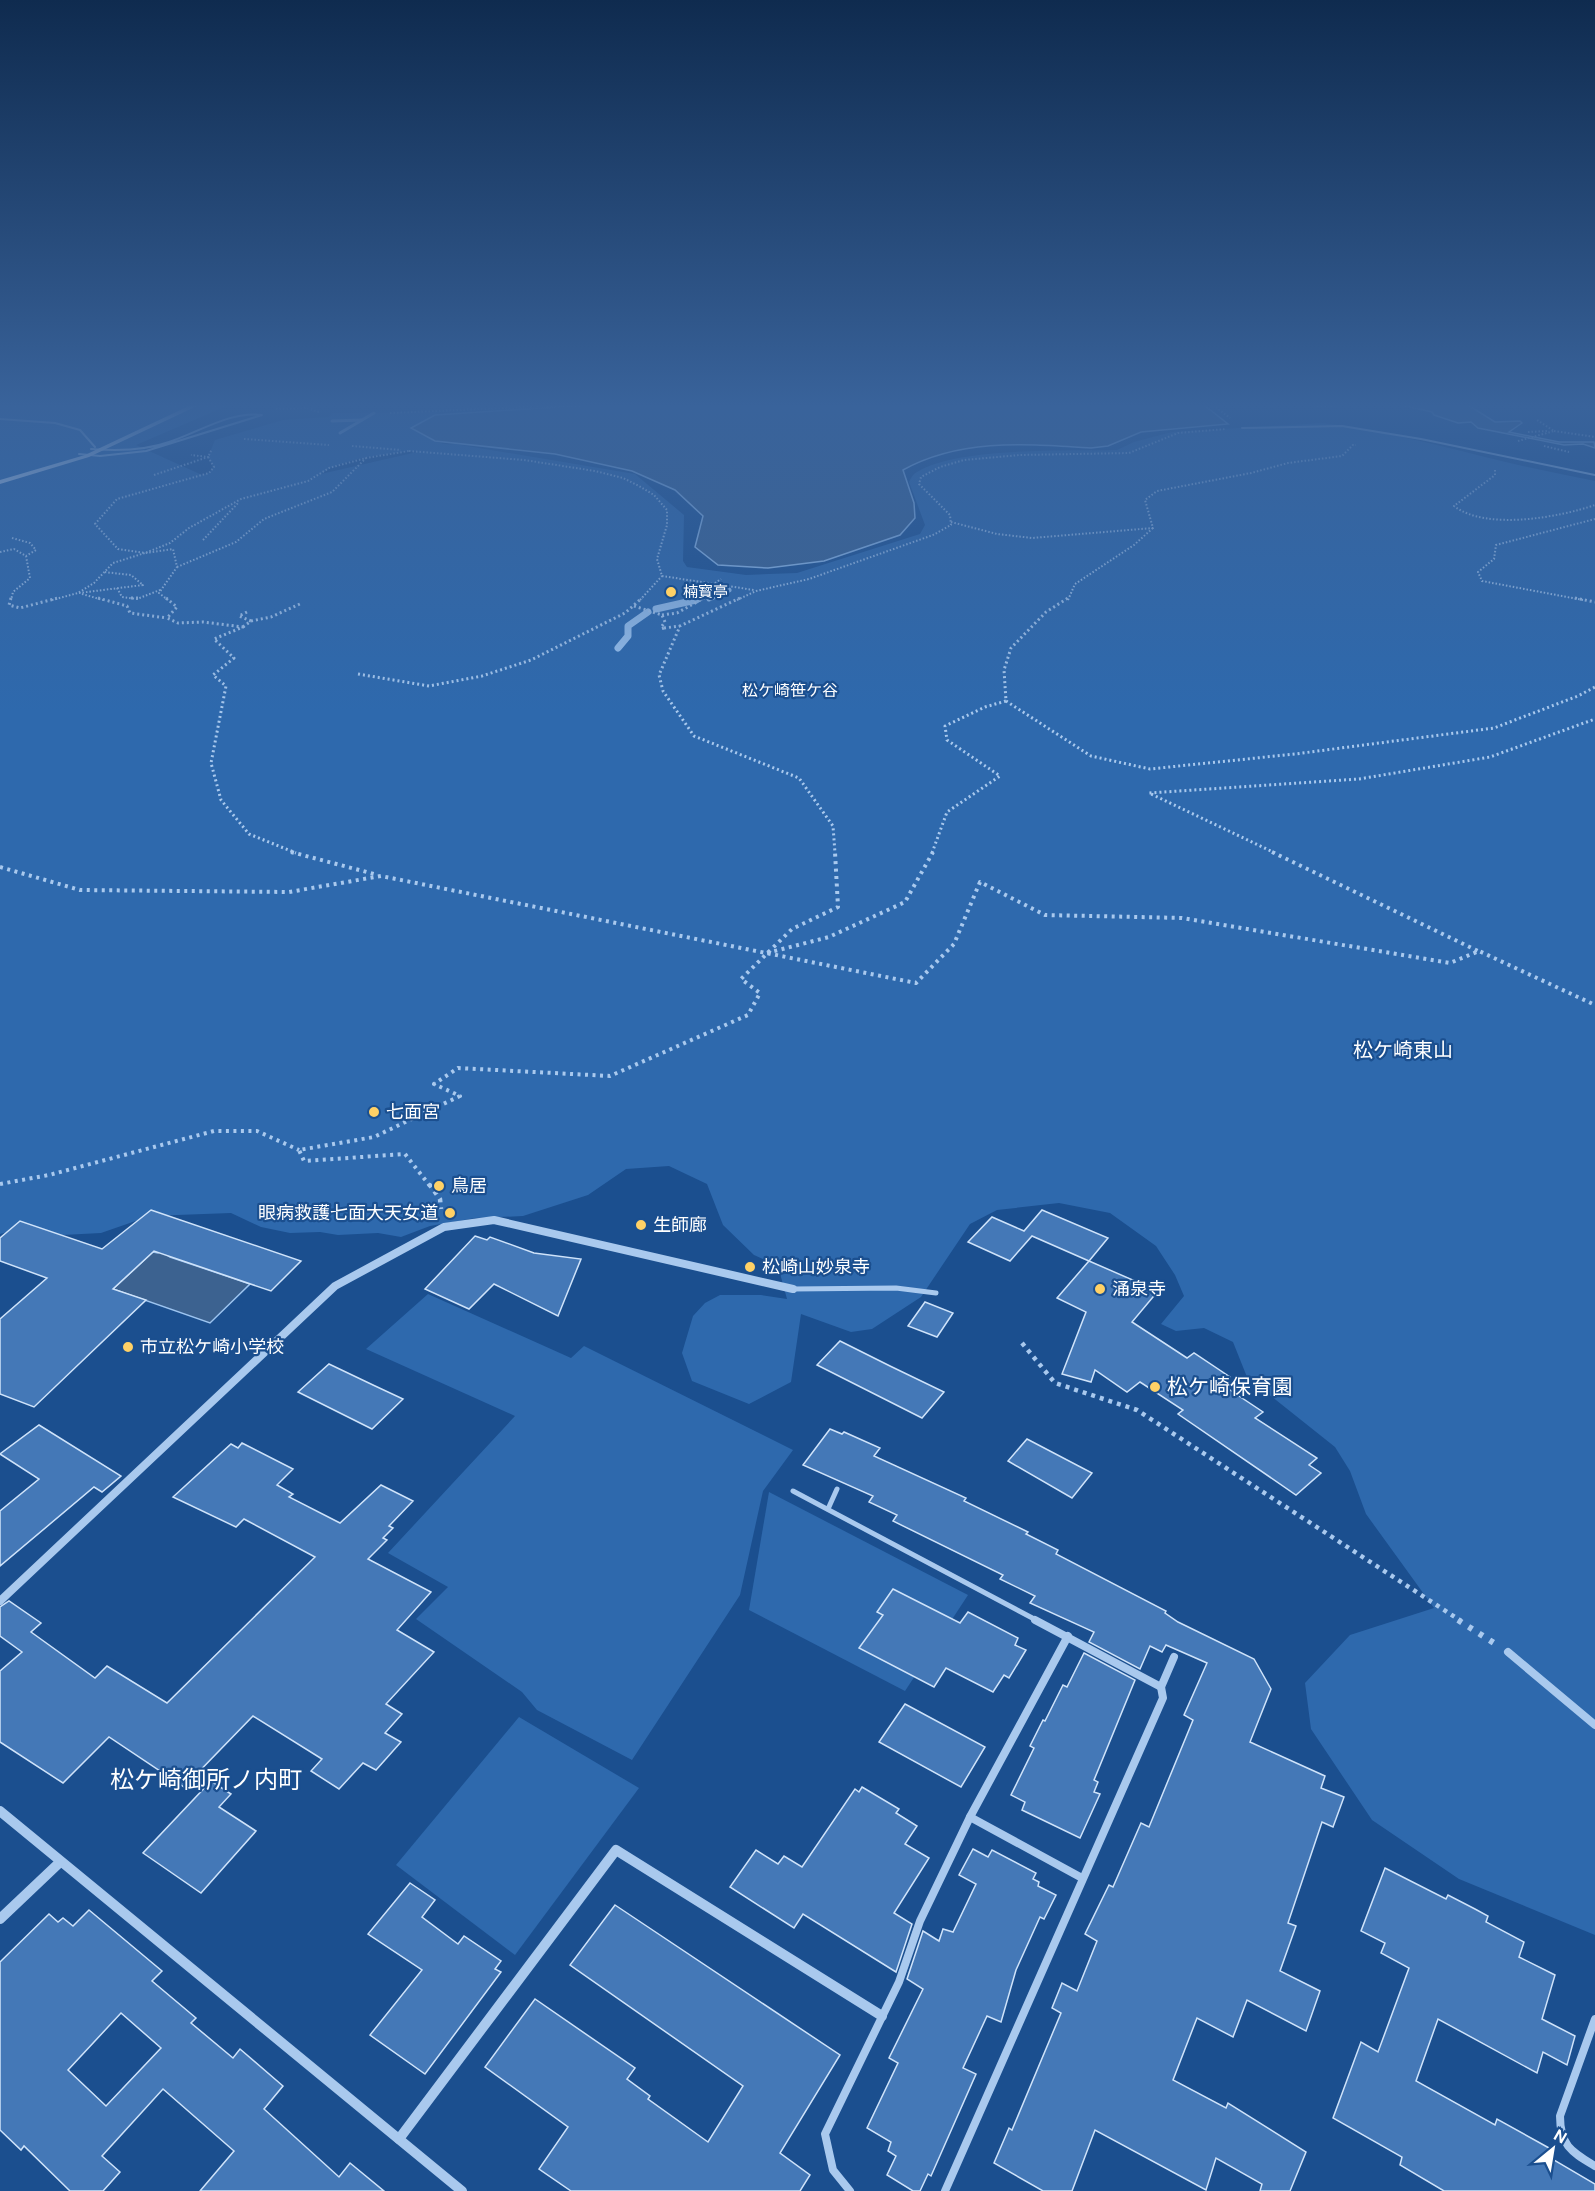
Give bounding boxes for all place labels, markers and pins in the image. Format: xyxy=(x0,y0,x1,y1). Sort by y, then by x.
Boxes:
place label: 楠寳亭 xyxy=(683,582,728,602)
marker: 楠寳亭 xyxy=(664,585,678,599)
place label: 七面宮 xyxy=(386,1100,440,1124)
marker: 七面宮 xyxy=(367,1105,381,1119)
place label: 鳥居 xyxy=(451,1174,487,1198)
marker: 鳥居 xyxy=(432,1179,446,1193)
place label: 眼病救護七面大天女道 xyxy=(258,1201,438,1225)
marker: 眼病救護七面大天女道 xyxy=(443,1206,457,1220)
place label: 生師廊 xyxy=(653,1213,707,1237)
marker: 生師廊 xyxy=(634,1218,648,1232)
place label: 松崎山妙泉寺 xyxy=(762,1255,870,1279)
marker: 松崎山妙泉寺 xyxy=(743,1260,757,1274)
place label: 涌泉寺 xyxy=(1112,1277,1166,1301)
marker: 涌泉寺 xyxy=(1093,1282,1107,1296)
place label: 市立松ケ崎小学校 xyxy=(140,1335,284,1359)
marker: 市立松ケ崎小学校 xyxy=(121,1340,135,1354)
place label: 松ケ崎保育園 xyxy=(1167,1373,1293,1401)
marker: 松ケ崎保育園 xyxy=(1148,1380,1162,1394)

